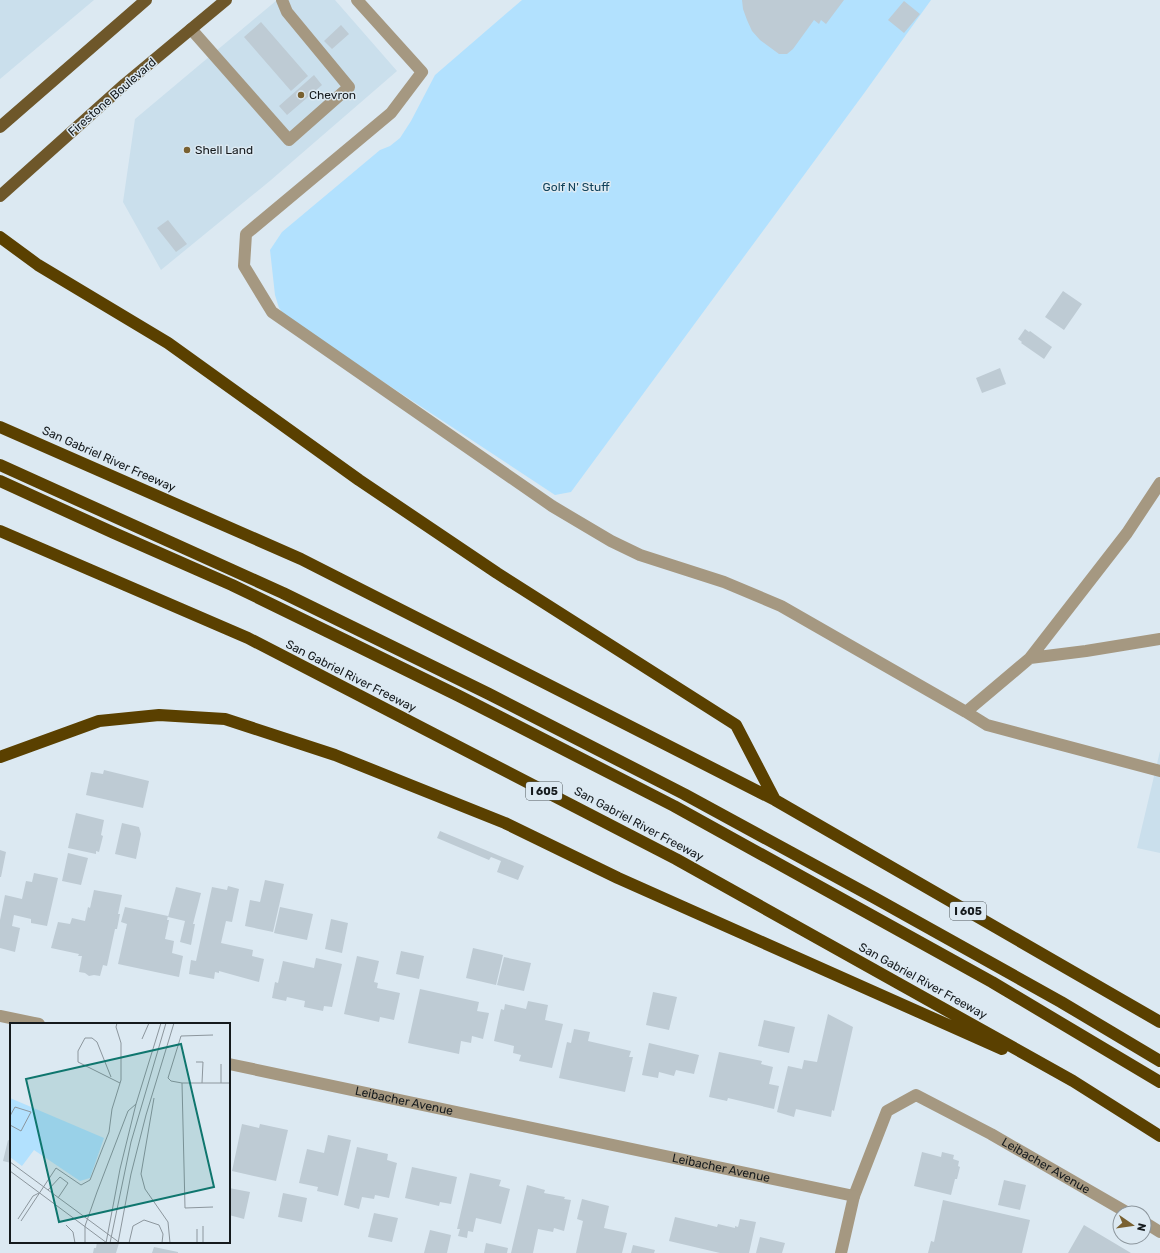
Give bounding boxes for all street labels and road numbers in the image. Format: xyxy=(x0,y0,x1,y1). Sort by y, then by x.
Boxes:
street label: Firestone Boulevard xyxy=(65,55,159,139)
street label: San Gabriel River Freeway xyxy=(40,423,178,495)
street label: San Gabriel River Freeway xyxy=(283,637,419,715)
road number: I 605 xyxy=(526,782,562,800)
street label: San Gabriel River Freeway xyxy=(572,784,706,864)
road number: I 605 xyxy=(950,902,986,920)
street label: San Gabriel River Freeway xyxy=(856,940,990,1022)
street label: Leibacher Avenue xyxy=(354,1084,455,1118)
street label: Leibacher Avenue xyxy=(999,1135,1093,1197)
street label: Leibacher Avenue xyxy=(671,1151,772,1185)

